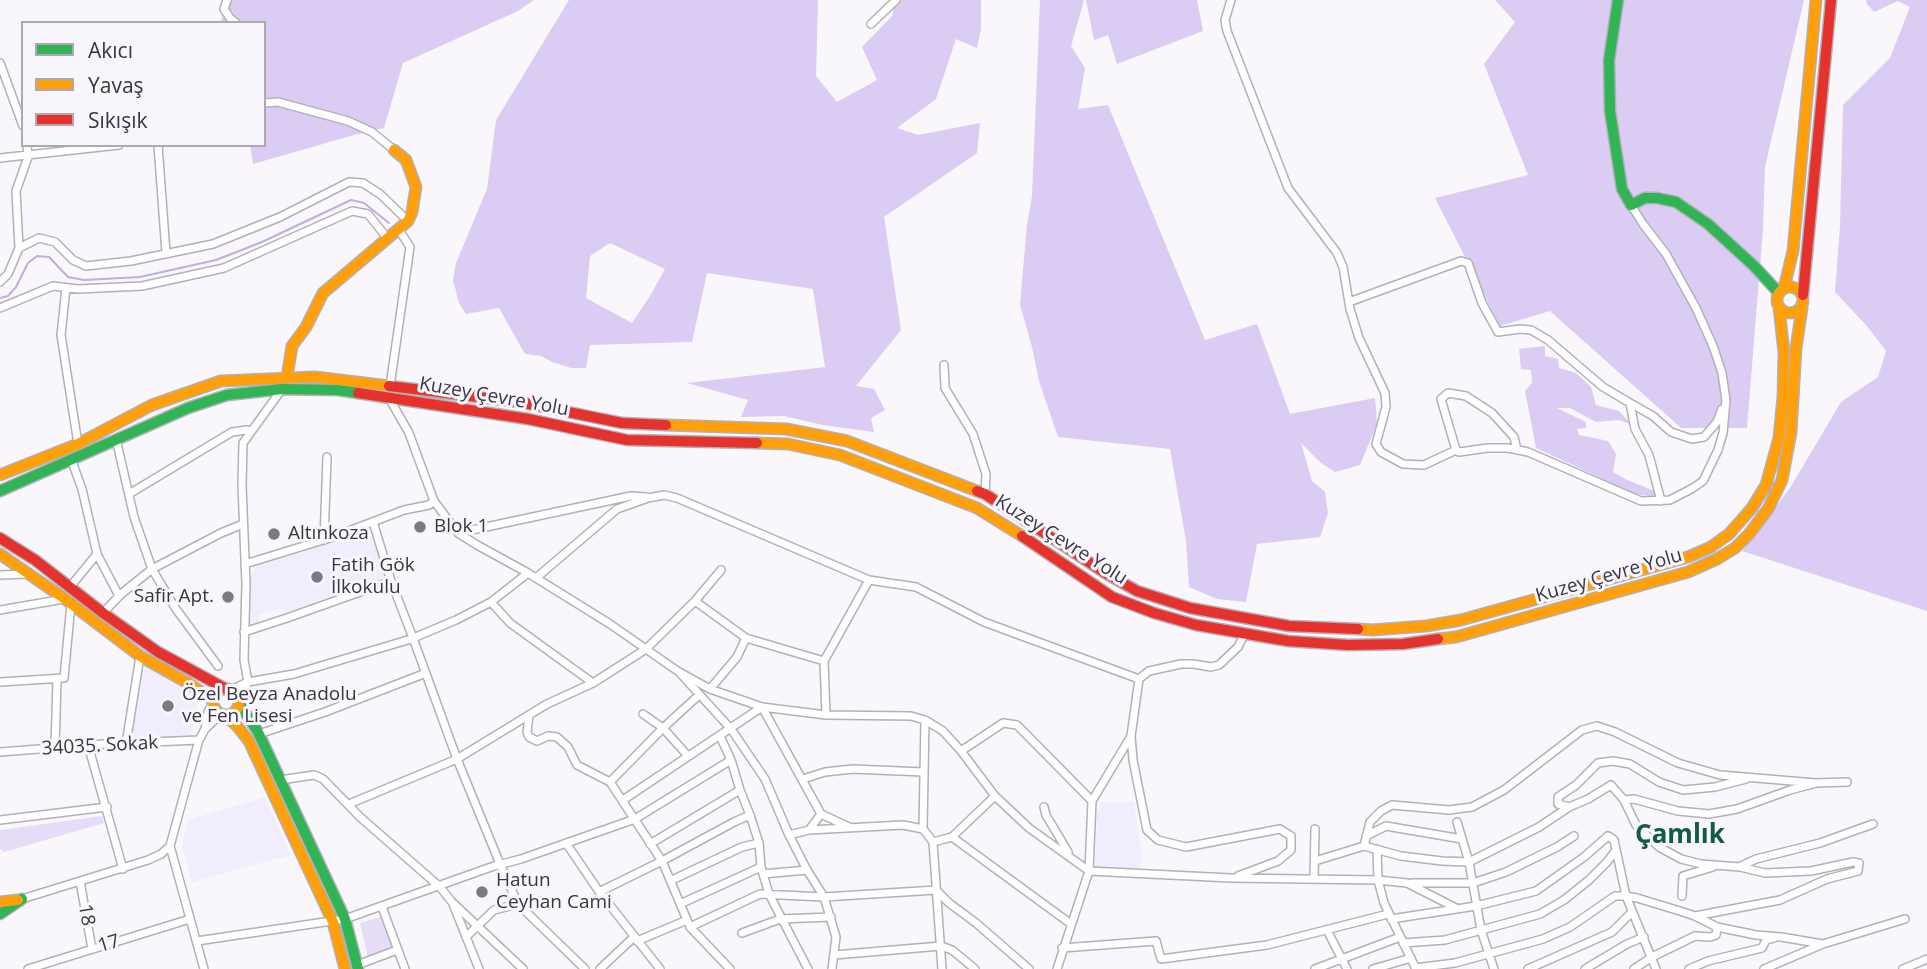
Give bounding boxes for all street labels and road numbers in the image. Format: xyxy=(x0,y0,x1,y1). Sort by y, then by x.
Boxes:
street label: Kuzey Çevre Yolu xyxy=(418,373,570,421)
street label: Kuzey Çevre Yolu xyxy=(991,490,1131,590)
street label: Kuzey Çevre Yolu xyxy=(1533,544,1685,608)
street label: 34035. Sokak xyxy=(41,732,159,760)
street label: 18 xyxy=(73,902,99,928)
street label: 17 xyxy=(95,930,123,958)

